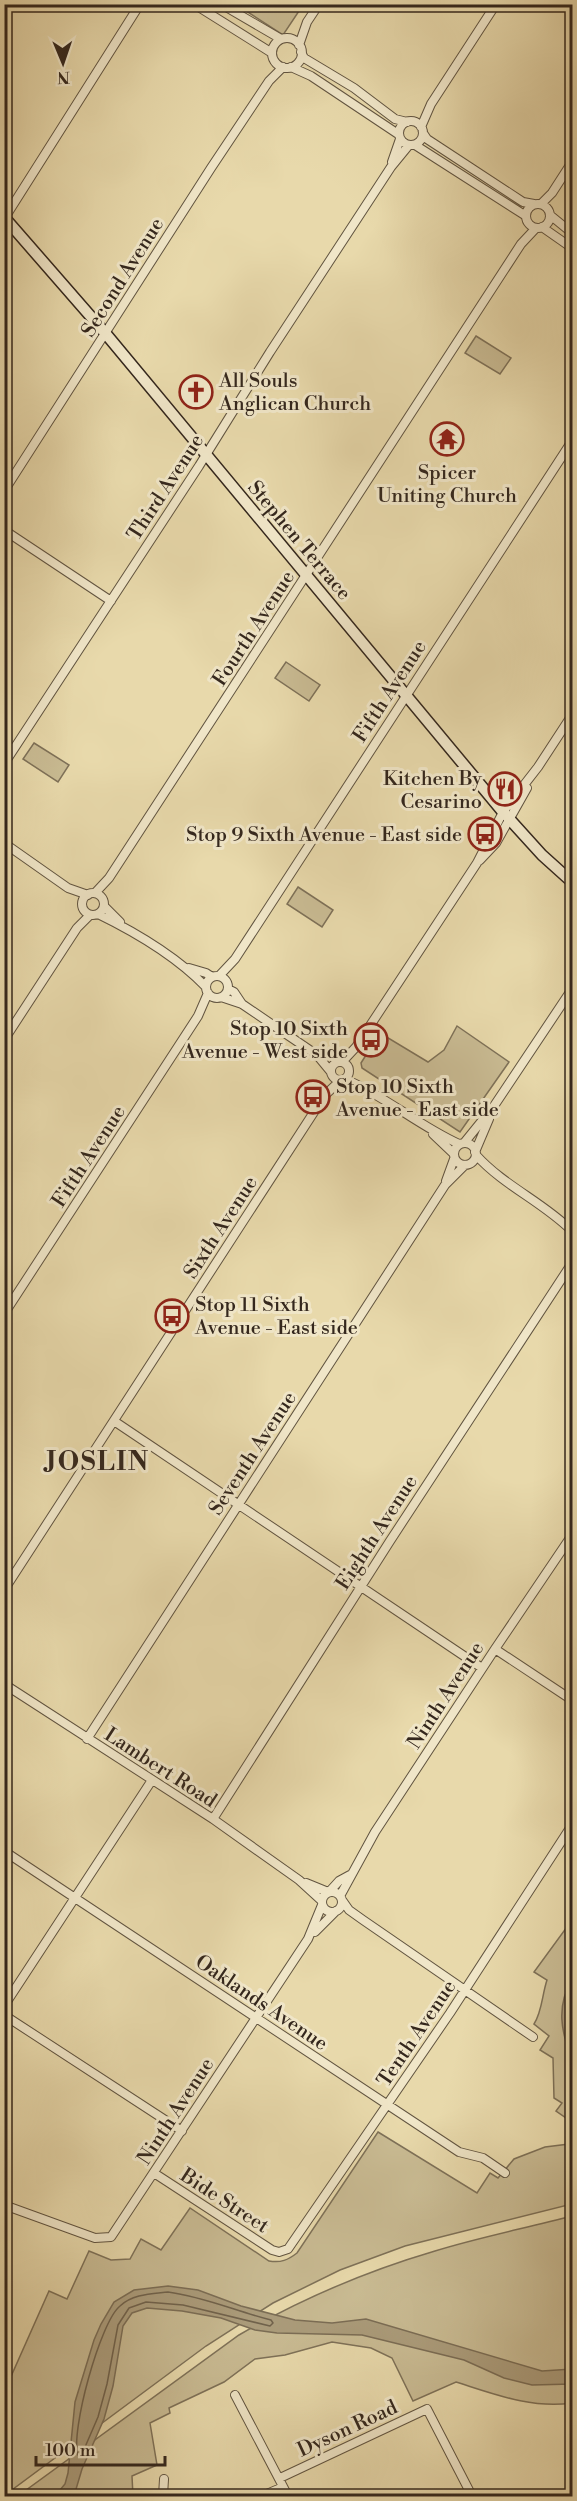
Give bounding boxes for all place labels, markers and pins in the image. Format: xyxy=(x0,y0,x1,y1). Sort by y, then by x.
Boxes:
place label: All Souls Anglican Church xyxy=(218,369,371,417)
church icon: All Souls Anglican Church xyxy=(178,374,214,410)
temple icon: Spicer Uniting Church xyxy=(429,421,465,457)
place label: Spicer Uniting Church xyxy=(377,461,517,509)
place label: Kitchen By Cesarino xyxy=(383,767,482,815)
restaurant icon: Kitchen By Cesarino xyxy=(487,771,523,807)
bus stop icon: Stop 9 Sixth Avenue - East side xyxy=(467,816,503,852)
place label: Stop 9 Sixth Avenue - East side xyxy=(186,823,462,848)
place label: Stop 10 Sixth Avenue - West side xyxy=(181,1017,348,1065)
bus stop icon: Stop 10 Sixth Avenue - West side xyxy=(353,1022,389,1058)
place label: Stop 10 Sixth Avenue - East side xyxy=(335,1075,499,1123)
bus stop icon: Stop 10 Sixth Avenue - East side xyxy=(295,1079,331,1115)
place label: Stop 11 Sixth Avenue - East side xyxy=(194,1293,358,1341)
bus stop icon: Stop 11 Sixth Avenue - East side xyxy=(154,1298,190,1334)

